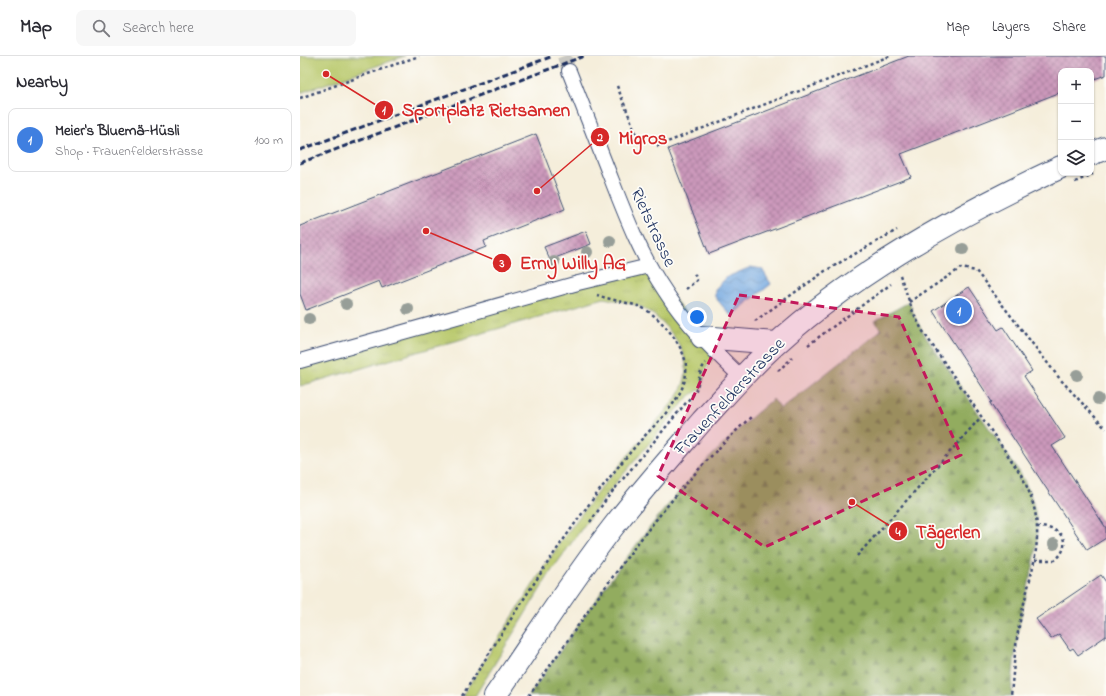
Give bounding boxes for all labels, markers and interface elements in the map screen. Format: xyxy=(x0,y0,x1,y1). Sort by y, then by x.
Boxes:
search box xyxy=(76,10,356,46)
text: Map xyxy=(20,14,52,41)
icon: search xyxy=(90,17,112,39)
text: Search here xyxy=(122,17,194,39)
text: Map xyxy=(946,17,970,38)
text: Layers xyxy=(992,17,1030,38)
text: Share xyxy=(1052,17,1086,38)
map controls xyxy=(1058,68,1094,176)
button: + xyxy=(1058,68,1094,104)
text: Nearby xyxy=(16,70,68,95)
callout: Sportplatz Rietsamen xyxy=(374,94,578,125)
text: Sportplatz Rietsamen xyxy=(402,98,570,125)
text: 1 xyxy=(382,102,386,120)
button: − xyxy=(1058,104,1094,140)
text: Meier's Bluemä-Hüsli xyxy=(55,120,180,142)
callout: Migros xyxy=(590,122,675,153)
text: Migros xyxy=(619,126,668,155)
text: 2 xyxy=(596,129,603,147)
text: 1 xyxy=(28,131,32,150)
text: 100 m xyxy=(254,131,283,150)
button: layers xyxy=(1058,140,1094,176)
text: Shop · Frauenfelderstrasse xyxy=(55,142,203,161)
street label: Rietstrasse xyxy=(623,184,682,272)
callout: Erny Willy AG xyxy=(492,247,634,278)
text: Erny Willy AG xyxy=(520,251,626,280)
text: 3 xyxy=(499,255,505,273)
pin: 1 xyxy=(946,296,972,326)
your location xyxy=(687,307,707,327)
street label: Frauenfelderstrasse xyxy=(668,332,793,463)
callout: Tägerlen xyxy=(888,516,988,547)
text: Tägerlen xyxy=(916,520,980,549)
text: 4 xyxy=(895,524,901,542)

